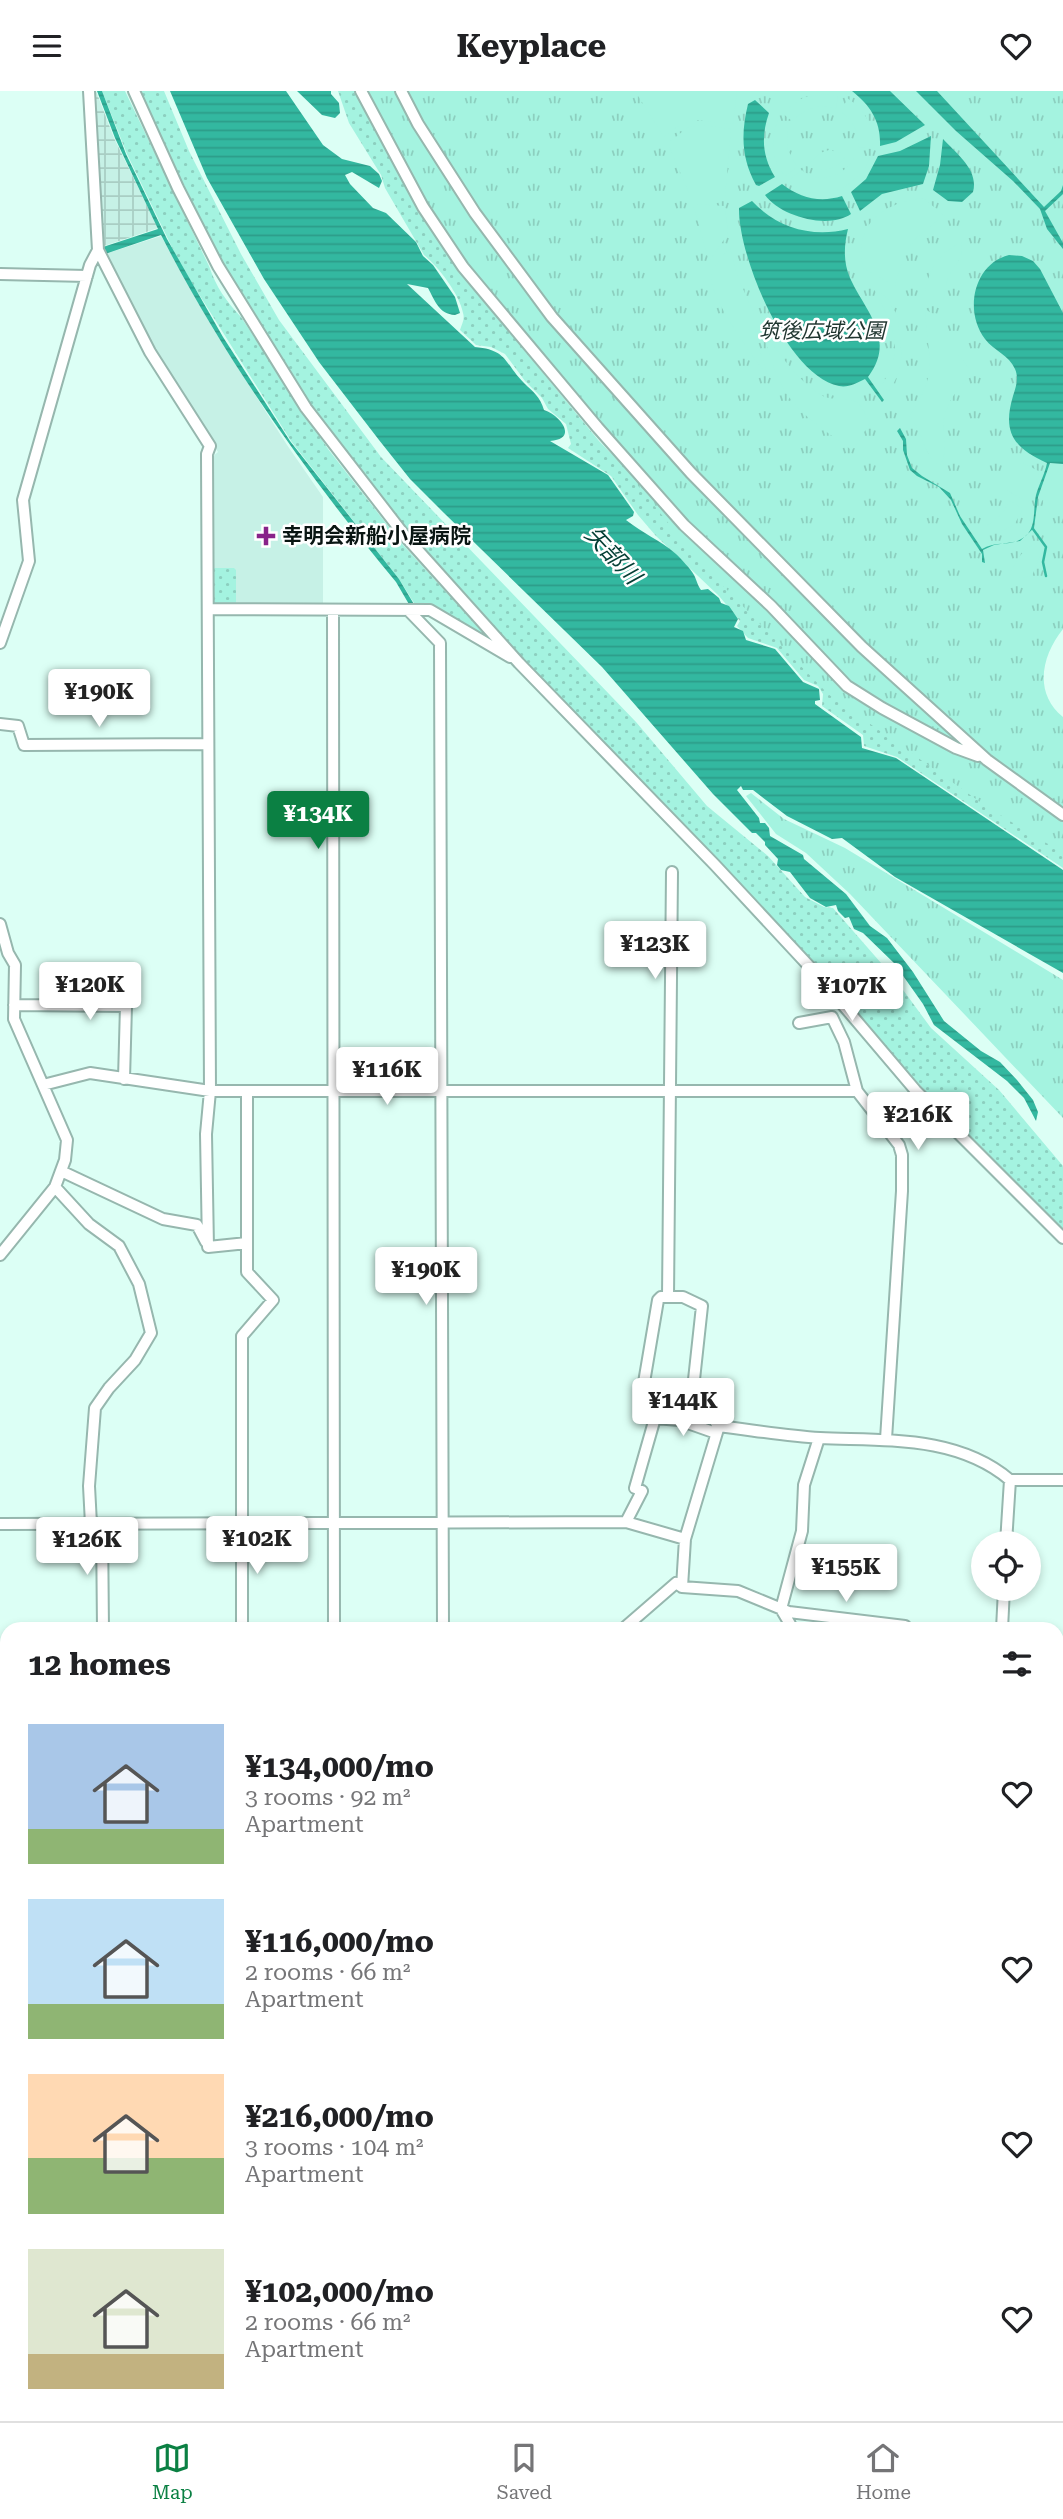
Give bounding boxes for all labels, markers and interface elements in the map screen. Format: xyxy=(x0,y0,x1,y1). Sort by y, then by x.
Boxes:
icon: menu xyxy=(28,27,66,65)
text: Keyplace xyxy=(457,27,606,65)
icon: heart xyxy=(997,27,1035,65)
park label: 筑後広域公園 xyxy=(759,319,888,343)
water label: 矢部川 xyxy=(579,521,648,592)
place label: 幸明会新船小屋病院 xyxy=(282,524,471,548)
marker: 幸明会新船小屋病院 xyxy=(256,526,276,546)
pin: ¥190K xyxy=(50,669,148,729)
text: ¥190K xyxy=(64,678,134,705)
pin: ¥134K xyxy=(269,791,367,851)
text: ¥134K xyxy=(283,800,353,827)
pin: ¥123K xyxy=(606,921,704,981)
text: ¥123K xyxy=(620,930,690,957)
pin: ¥120K xyxy=(41,963,139,1022)
pin: ¥107K xyxy=(803,963,901,1023)
text: ¥120K xyxy=(55,971,125,998)
text: ¥107K xyxy=(817,972,887,999)
pin: ¥116K xyxy=(338,1047,436,1107)
text: ¥116K xyxy=(352,1056,422,1083)
pin: ¥216K xyxy=(869,1093,967,1152)
text: ¥216K xyxy=(883,1101,953,1128)
pin: ¥190K xyxy=(377,1247,475,1307)
text: ¥190K xyxy=(391,1256,461,1283)
pin: ¥144K xyxy=(634,1379,732,1438)
text: ¥144K xyxy=(648,1387,718,1414)
pin: ¥126K xyxy=(38,1517,136,1577)
pin: ¥102K xyxy=(208,1517,306,1576)
text: ¥102K xyxy=(222,1525,292,1552)
text: ¥126K xyxy=(52,1526,122,1553)
map controls xyxy=(971,1531,1041,1601)
button: locate xyxy=(971,1531,1041,1601)
pin: ¥155K xyxy=(797,1545,895,1604)
text: ¥155K xyxy=(811,1553,881,1580)
icon: filters xyxy=(998,1645,1036,1683)
text: 12 homes xyxy=(28,1647,171,1682)
text: ¥134,000/mo xyxy=(245,1749,434,1784)
icon: home xyxy=(84,1752,168,1836)
icon: heart xyxy=(998,1775,1036,1813)
text: 3 rooms · 92 m² xyxy=(245,1784,411,1811)
text: Apartment xyxy=(245,1811,364,1838)
text: ¥116,000/mo xyxy=(245,1924,434,1959)
icon: home xyxy=(84,1927,168,2011)
icon: heart xyxy=(998,1950,1036,1988)
text: 2 rooms · 66 m² xyxy=(245,1959,411,1986)
text: Apartment xyxy=(245,1986,364,2013)
text: ¥216,000/mo xyxy=(245,2099,434,2134)
icon: home xyxy=(84,2102,168,2186)
icon: heart xyxy=(998,2125,1036,2163)
text: 3 rooms · 104 m² xyxy=(245,2134,423,2161)
text: Apartment xyxy=(245,2161,364,2188)
text: ¥102,000/mo xyxy=(245,2274,434,2309)
icon: home xyxy=(84,2277,168,2361)
icon: heart xyxy=(998,2300,1036,2338)
text: 2 rooms · 66 m² xyxy=(245,2309,411,2336)
text: Apartment xyxy=(245,2336,364,2363)
tab: Map xyxy=(152,2439,193,2504)
tab: Saved xyxy=(497,2439,552,2504)
tab: Home xyxy=(856,2439,911,2504)

